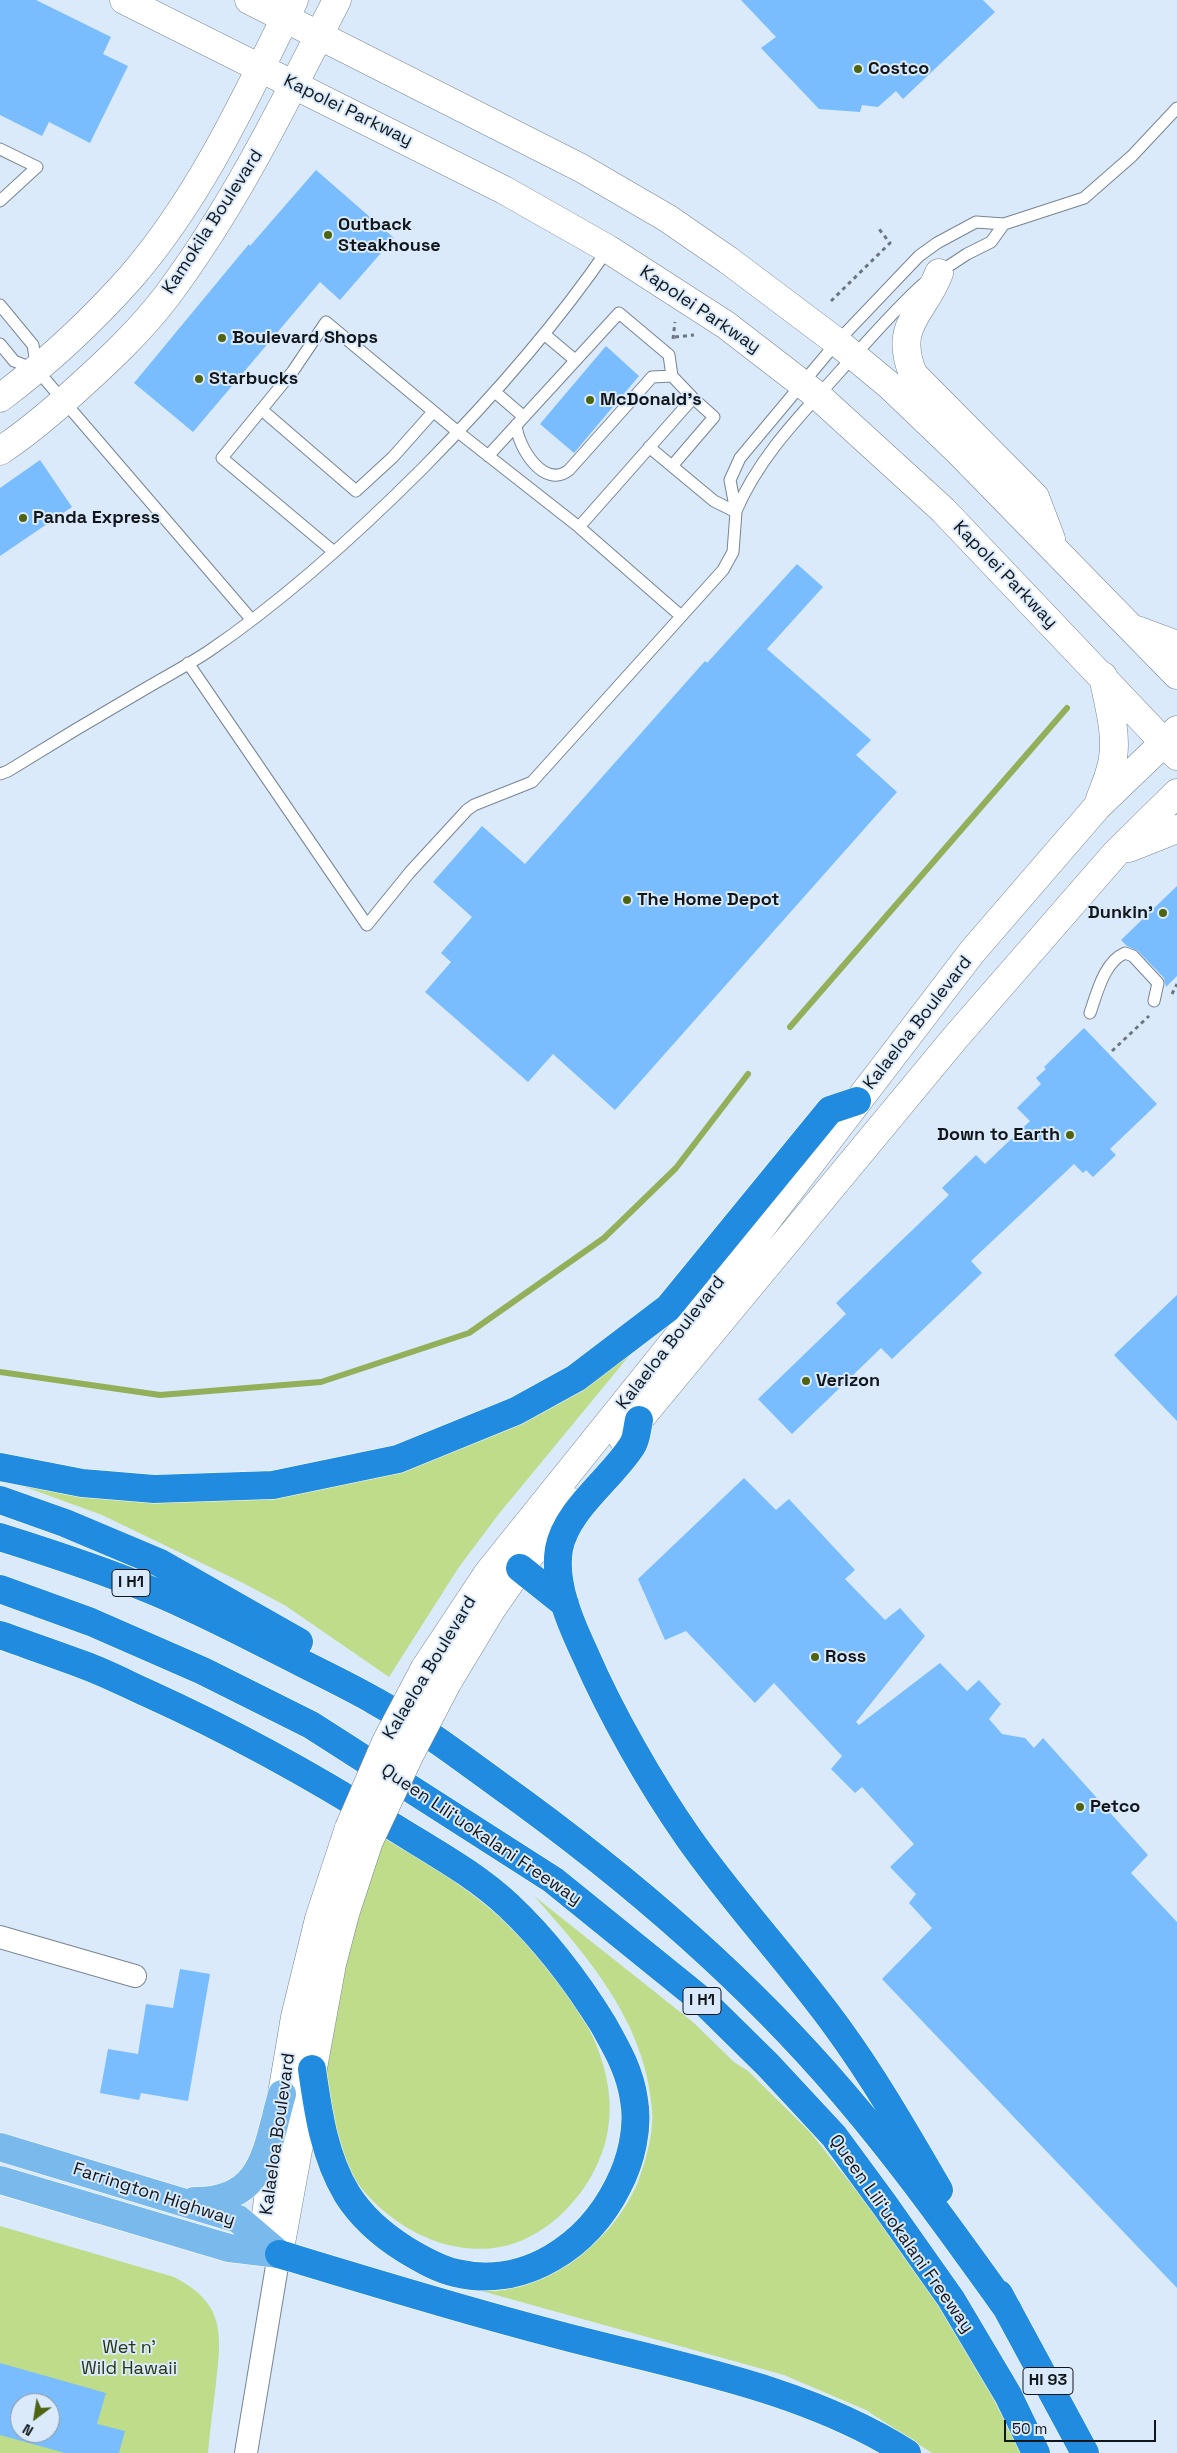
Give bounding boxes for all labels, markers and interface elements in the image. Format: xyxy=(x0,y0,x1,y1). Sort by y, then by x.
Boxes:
place label: Costco xyxy=(868,58,929,80)
marker: Costco xyxy=(852,63,864,75)
street label: Kapolei Parkway xyxy=(280,70,416,152)
street label: Kamokila Boulevard xyxy=(158,146,268,298)
place label: Outback Steakhouse xyxy=(338,214,441,256)
marker: Outback Steakhouse xyxy=(322,229,334,241)
street label: Kapolei Parkway xyxy=(636,262,764,358)
place label: Boulevard Shops xyxy=(232,327,378,349)
marker: Boulevard Shops xyxy=(216,332,228,344)
place label: Starbucks xyxy=(209,368,298,390)
marker: Starbucks xyxy=(193,373,205,385)
place label: McDonald's xyxy=(600,389,702,411)
marker: McDonald's xyxy=(584,394,596,406)
place label: Panda Express xyxy=(33,507,160,529)
marker: Panda Express xyxy=(17,512,29,524)
street label: Kapolei Parkway xyxy=(948,517,1062,633)
place label: The Home Depot xyxy=(637,889,780,911)
marker: The Home Depot xyxy=(621,894,633,906)
place label: Dunkin' xyxy=(1088,902,1153,924)
marker: Dunkin' xyxy=(1157,907,1169,919)
street label: Kalaeloa Boulevard xyxy=(859,952,977,1094)
place label: Down to Earth xyxy=(937,1124,1060,1146)
marker: Down to Earth xyxy=(1064,1129,1076,1141)
street label: Kalaeloa Boulevard xyxy=(612,1272,730,1414)
place label: Verizon xyxy=(816,1370,880,1392)
marker: Verizon xyxy=(800,1375,812,1387)
road number: I H1 xyxy=(112,1570,150,1596)
street label: Kalaeloa Boulevard xyxy=(379,1592,481,1744)
place label: Ross xyxy=(825,1646,866,1668)
marker: Ross xyxy=(809,1651,821,1663)
street label: Queen Liliʻuokalani Freeway xyxy=(377,1760,585,1910)
place label: Petco xyxy=(1090,1796,1140,1818)
marker: Petco xyxy=(1074,1801,1086,1813)
road number: I H1 xyxy=(683,1988,721,2014)
street label: Kalaeloa Boulevard xyxy=(256,2052,300,2216)
street label: Queen Liliʻuokalani Freeway xyxy=(824,2131,978,2337)
street label: Farrington Highway xyxy=(70,2159,238,2231)
park label: Wet n' Wild Hawaii xyxy=(81,2337,177,2380)
road number: HI 93 xyxy=(1023,2368,1073,2394)
north arrow xyxy=(10,2393,60,2443)
scale bar xyxy=(1007,2410,1160,2442)
text: 50 m xyxy=(1012,2419,1047,2438)
text: N xyxy=(19,2420,36,2440)

